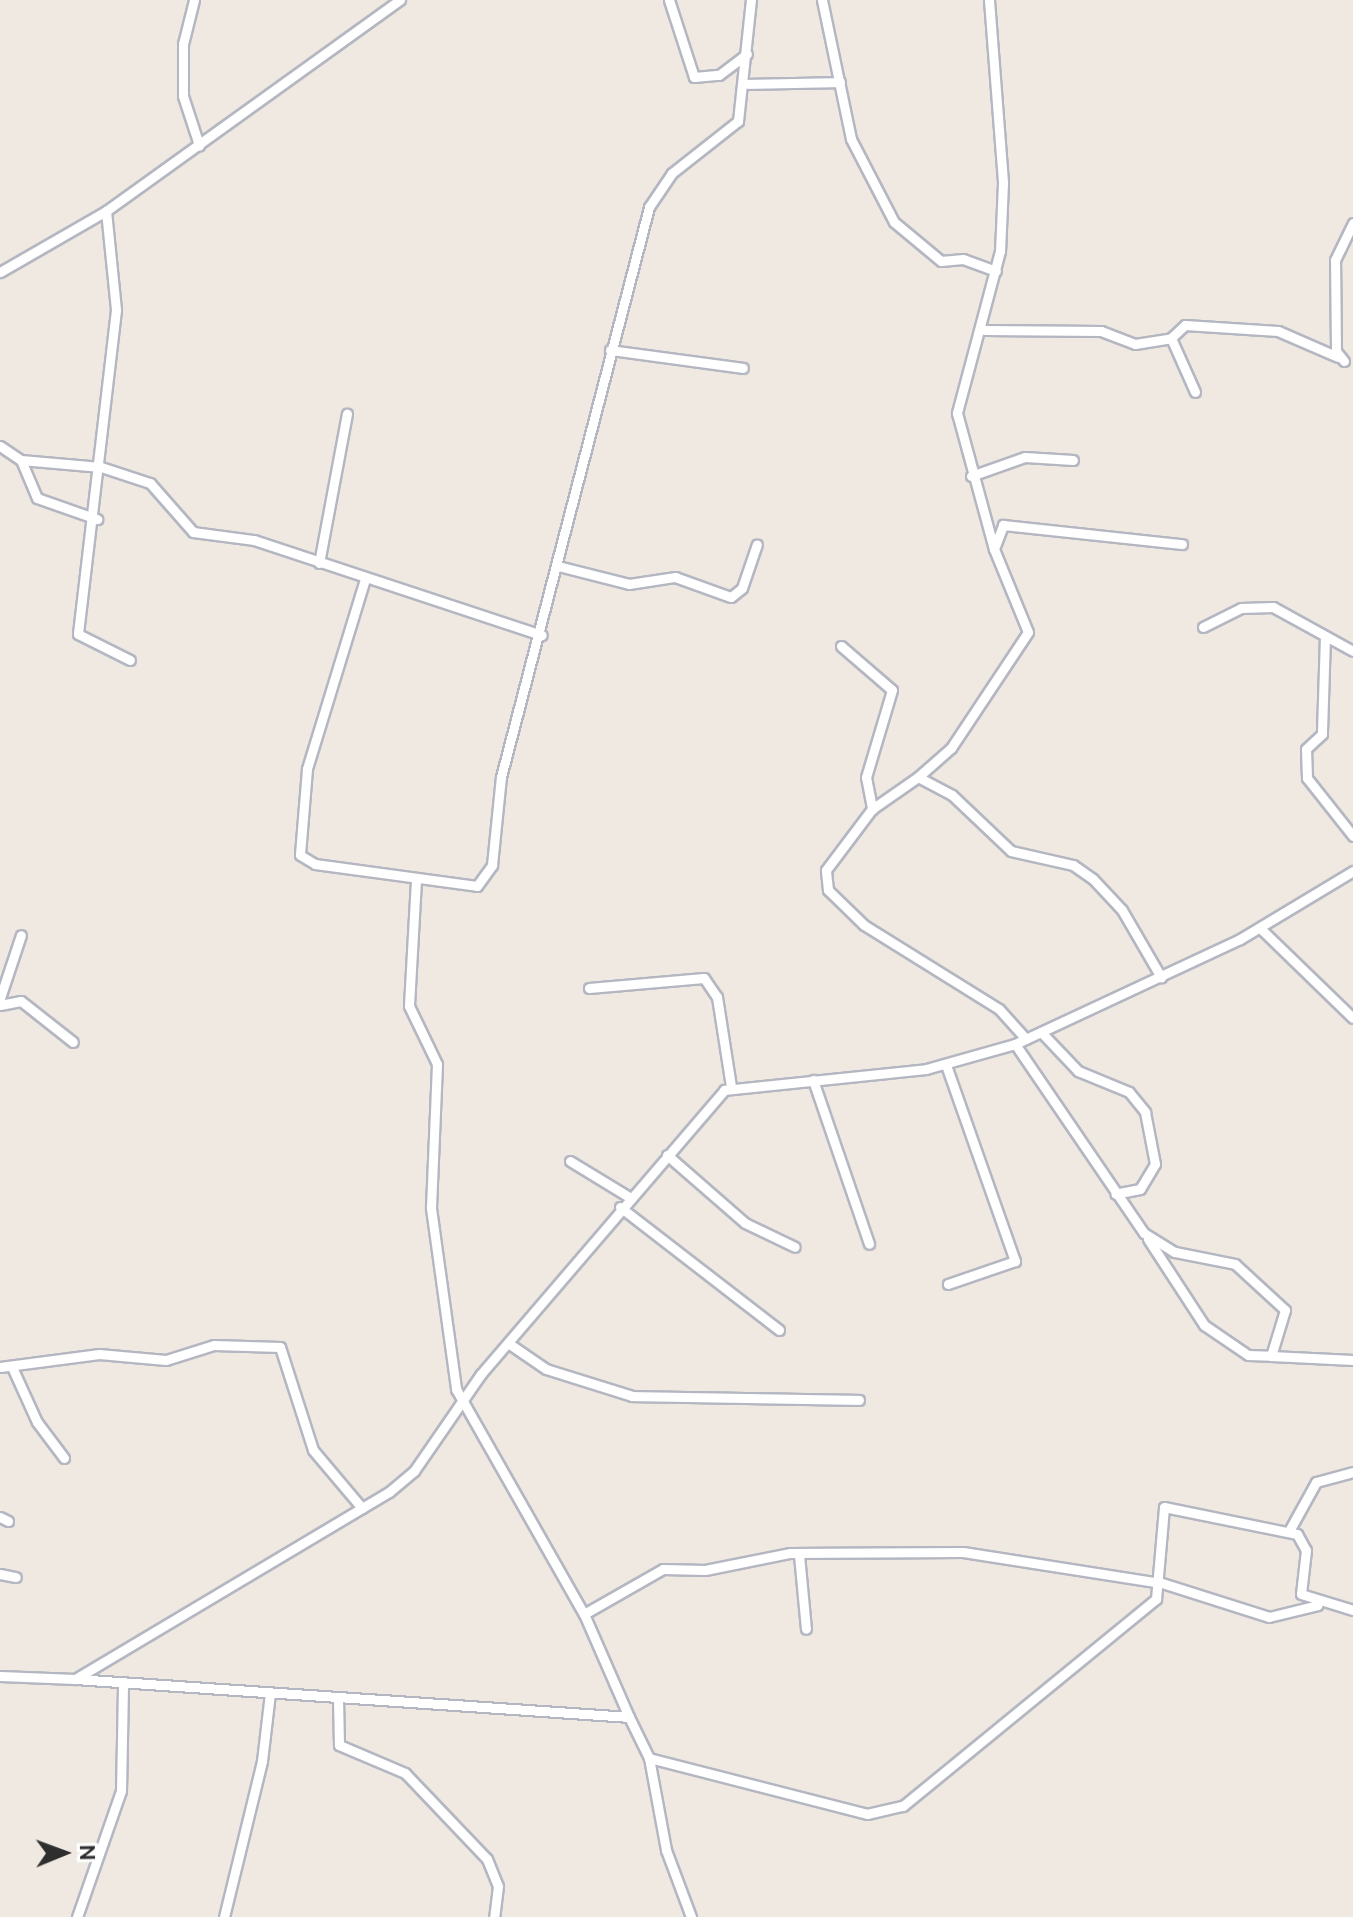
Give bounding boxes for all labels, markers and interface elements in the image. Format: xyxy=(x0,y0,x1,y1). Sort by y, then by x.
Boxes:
north arrow xyxy=(24,1813,104,1893)
text: N xyxy=(76,1844,101,1861)

